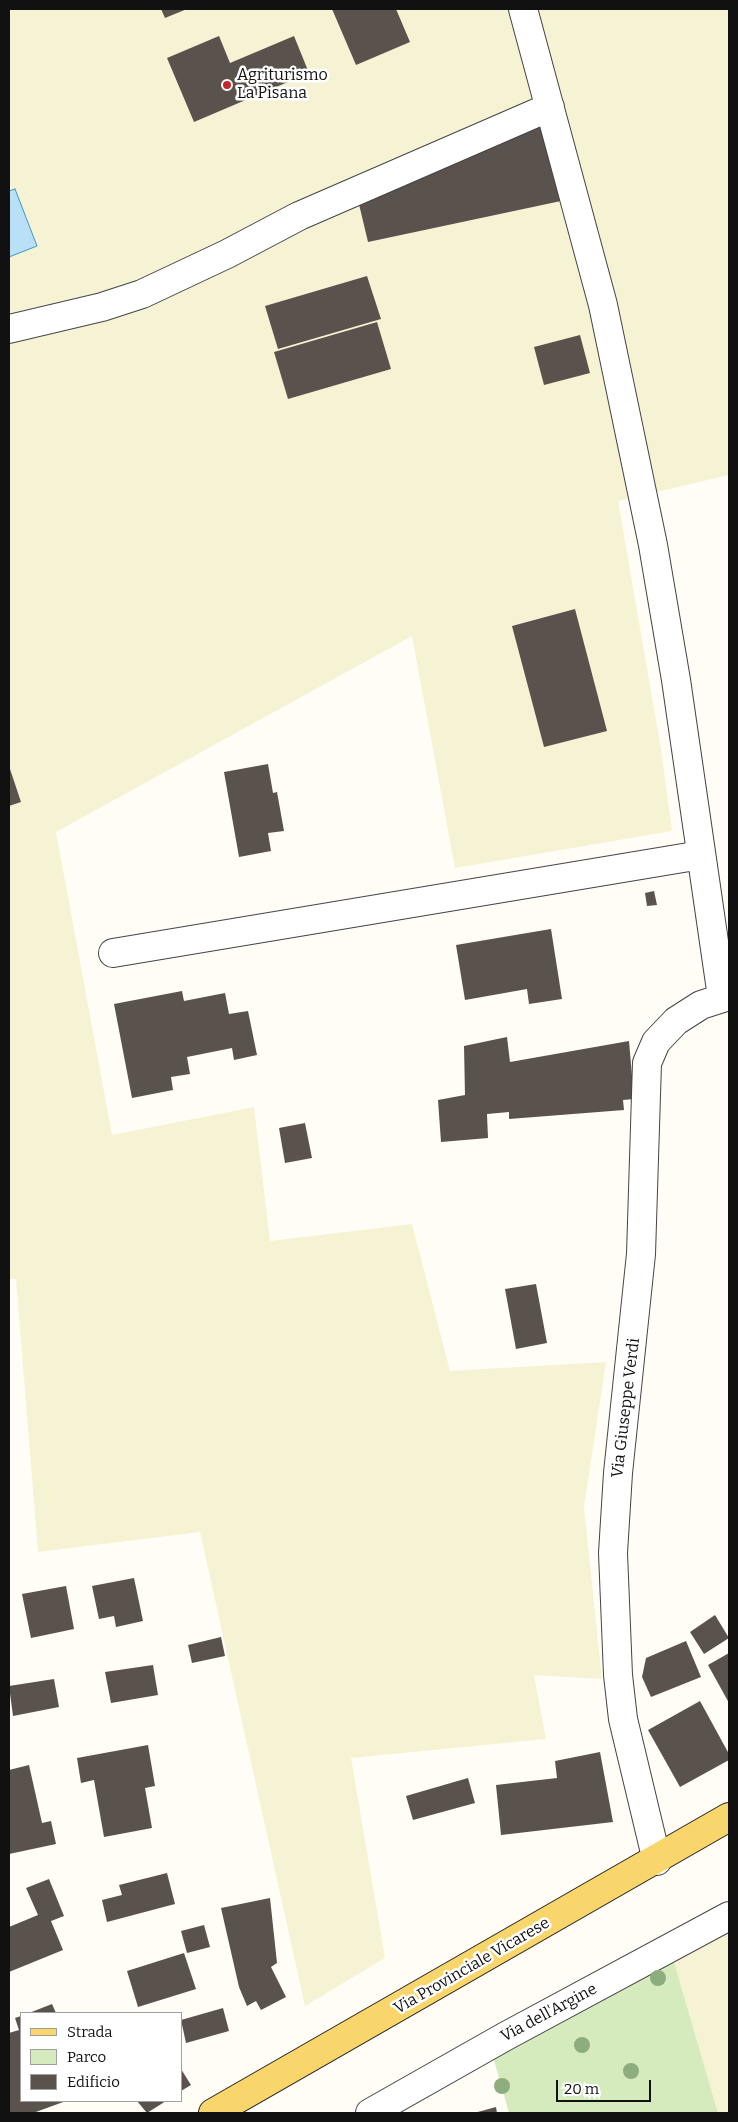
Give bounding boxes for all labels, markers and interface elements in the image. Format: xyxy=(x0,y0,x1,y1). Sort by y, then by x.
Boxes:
place label: Agriturismo La Pisana xyxy=(237,66,328,104)
marker: Agriturismo La Pisana xyxy=(221,79,233,91)
street label: Via Giuseppe Verdi xyxy=(608,1337,644,1479)
street label: Via Provinciale Vicarese xyxy=(391,1914,553,2018)
street label: Via dell'Argine xyxy=(498,1980,600,2046)
legend xyxy=(20,2012,182,2102)
text: Strada xyxy=(67,2023,113,2041)
text: Parco xyxy=(67,2048,106,2066)
scale bar xyxy=(558,2070,653,2102)
text: Edificio xyxy=(67,2073,120,2091)
text: 20 m xyxy=(564,2080,599,2098)

